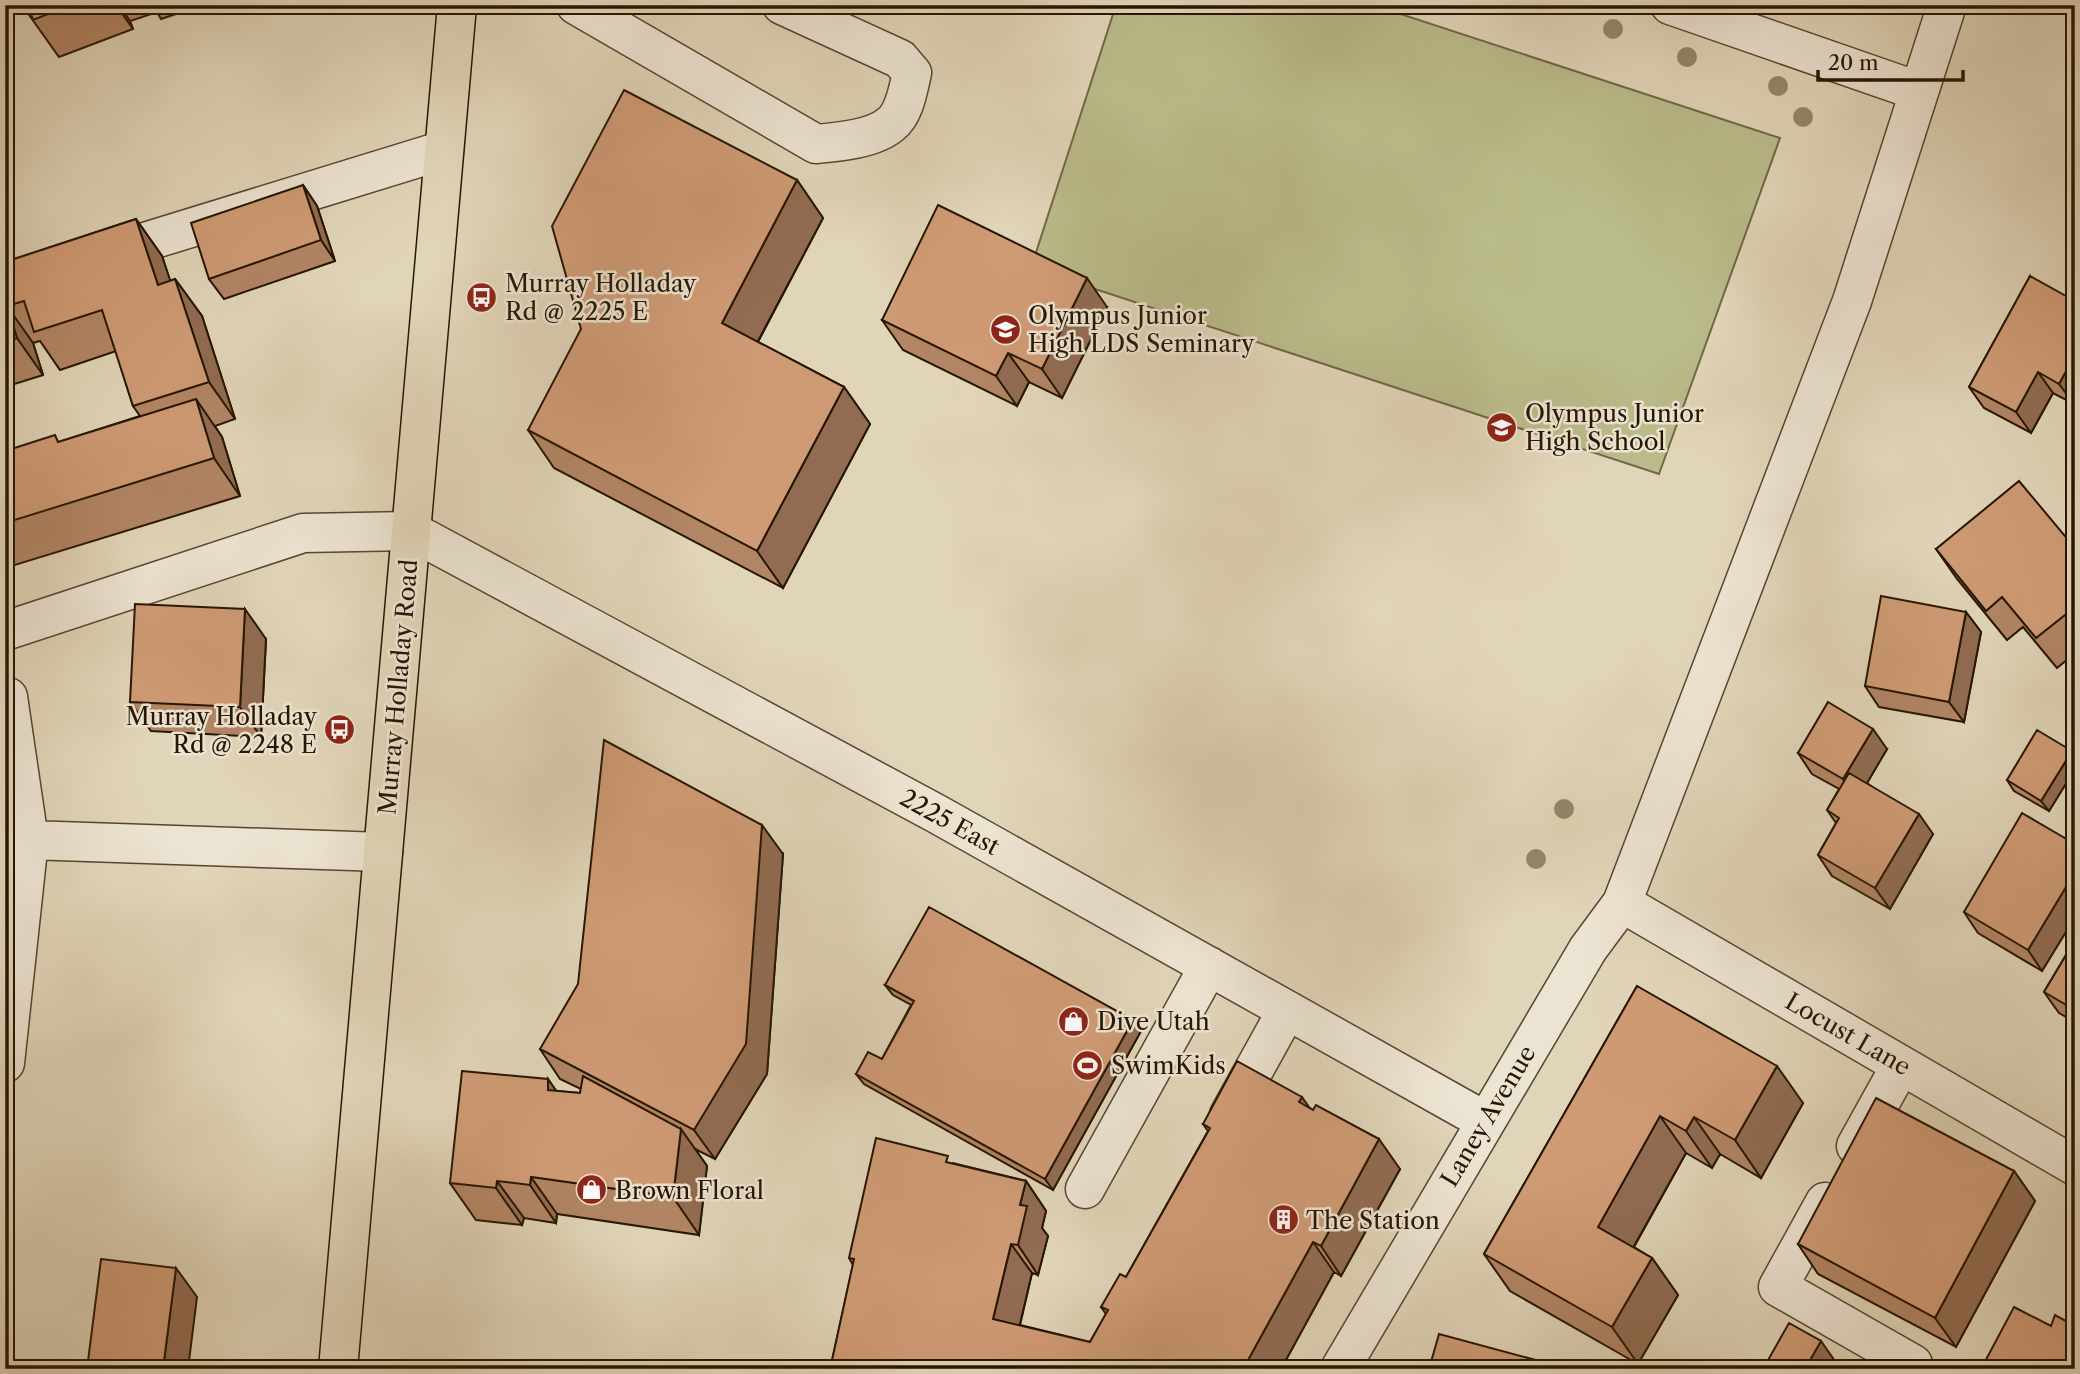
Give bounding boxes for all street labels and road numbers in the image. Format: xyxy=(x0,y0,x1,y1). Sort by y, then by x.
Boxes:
street label: Murray Holladay Road xyxy=(372,558,424,816)
street label: 2225 East xyxy=(895,783,1005,861)
street label: Locust Lane xyxy=(1780,986,1916,1082)
street label: Laney Avenue xyxy=(1434,1040,1542,1192)

